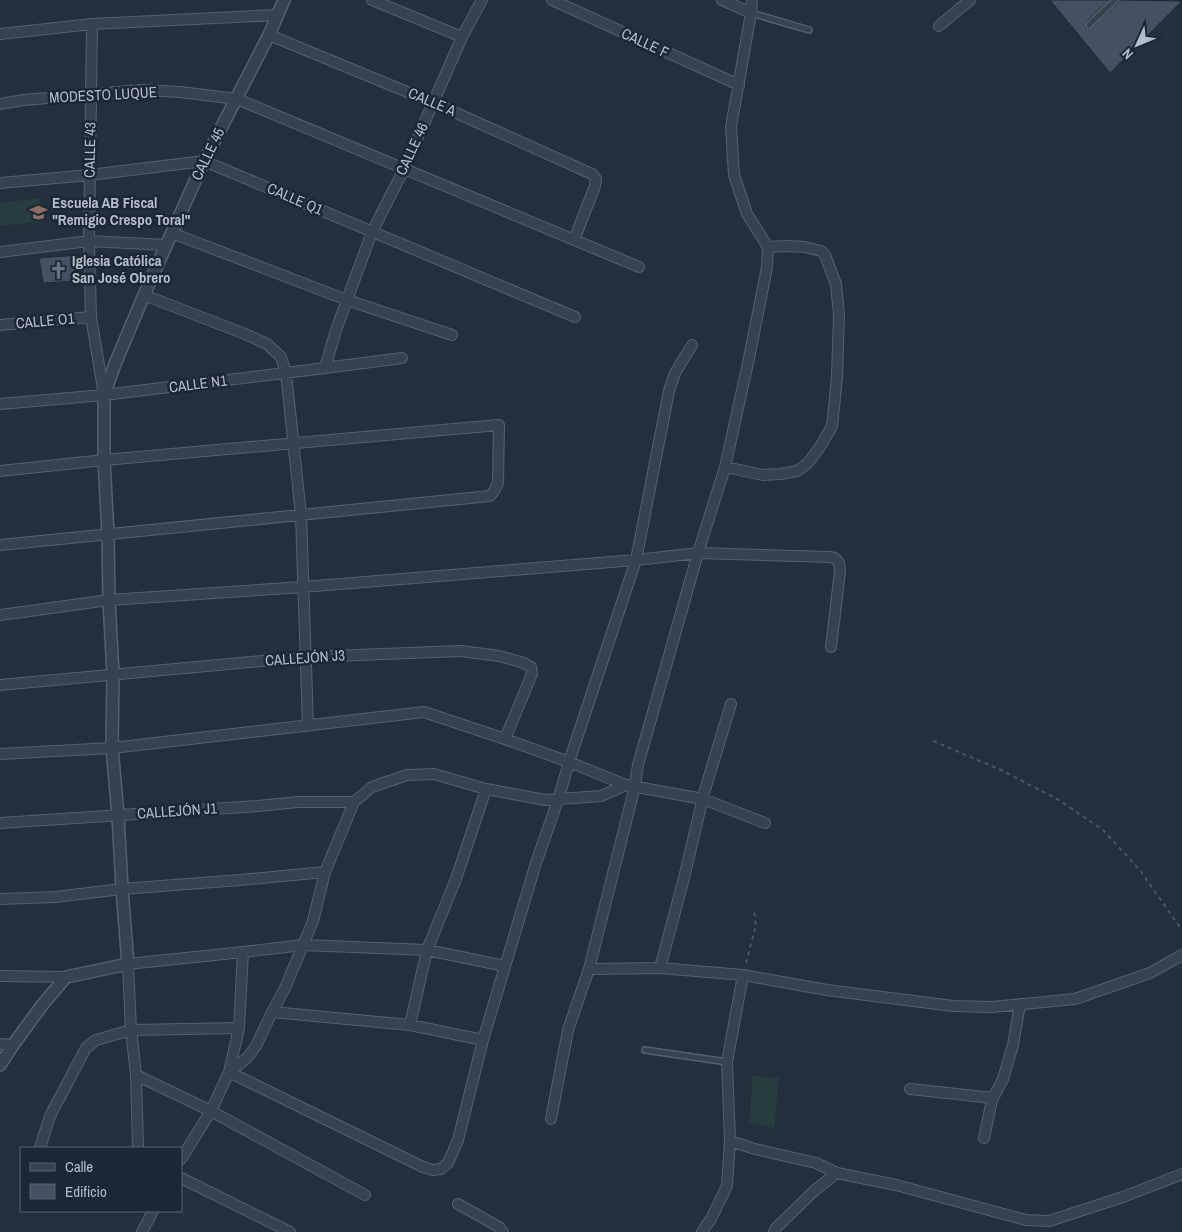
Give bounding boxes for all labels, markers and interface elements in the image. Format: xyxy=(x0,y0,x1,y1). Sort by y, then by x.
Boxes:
north arrow xyxy=(1112,20,1162,70)
street label: CALLE F xyxy=(618,22,672,63)
text: N xyxy=(1118,45,1137,63)
street label: MODESTO LUQUE xyxy=(49,81,157,108)
street label: CALLE A xyxy=(405,82,460,121)
street label: CALLE 46 xyxy=(390,119,433,179)
street label: CALLE 43 xyxy=(79,122,100,178)
street label: CALLE 45 xyxy=(186,124,229,184)
street label: CALLE Q1 xyxy=(264,177,327,220)
place label: Escuela AB Fiscal "Remigio Crespo Toral" xyxy=(52,192,191,230)
school or university icon: Escuela AB Fiscal "Remigio Crespo Toral" xyxy=(28,202,48,222)
place label: Iglesia Católica San José Obrero xyxy=(72,250,170,288)
church icon: Iglesia Católica San José Obrero xyxy=(48,260,68,280)
street label: CALLE O1 xyxy=(15,307,75,334)
street label: CALLE N1 xyxy=(168,370,228,397)
street label: CALLEJÓN J3 xyxy=(264,644,346,671)
street label: CALLEJÓN J1 xyxy=(136,797,218,824)
legend xyxy=(20,1147,182,1212)
text: Calle xyxy=(65,1156,93,1177)
text: Edificio xyxy=(65,1181,107,1202)

